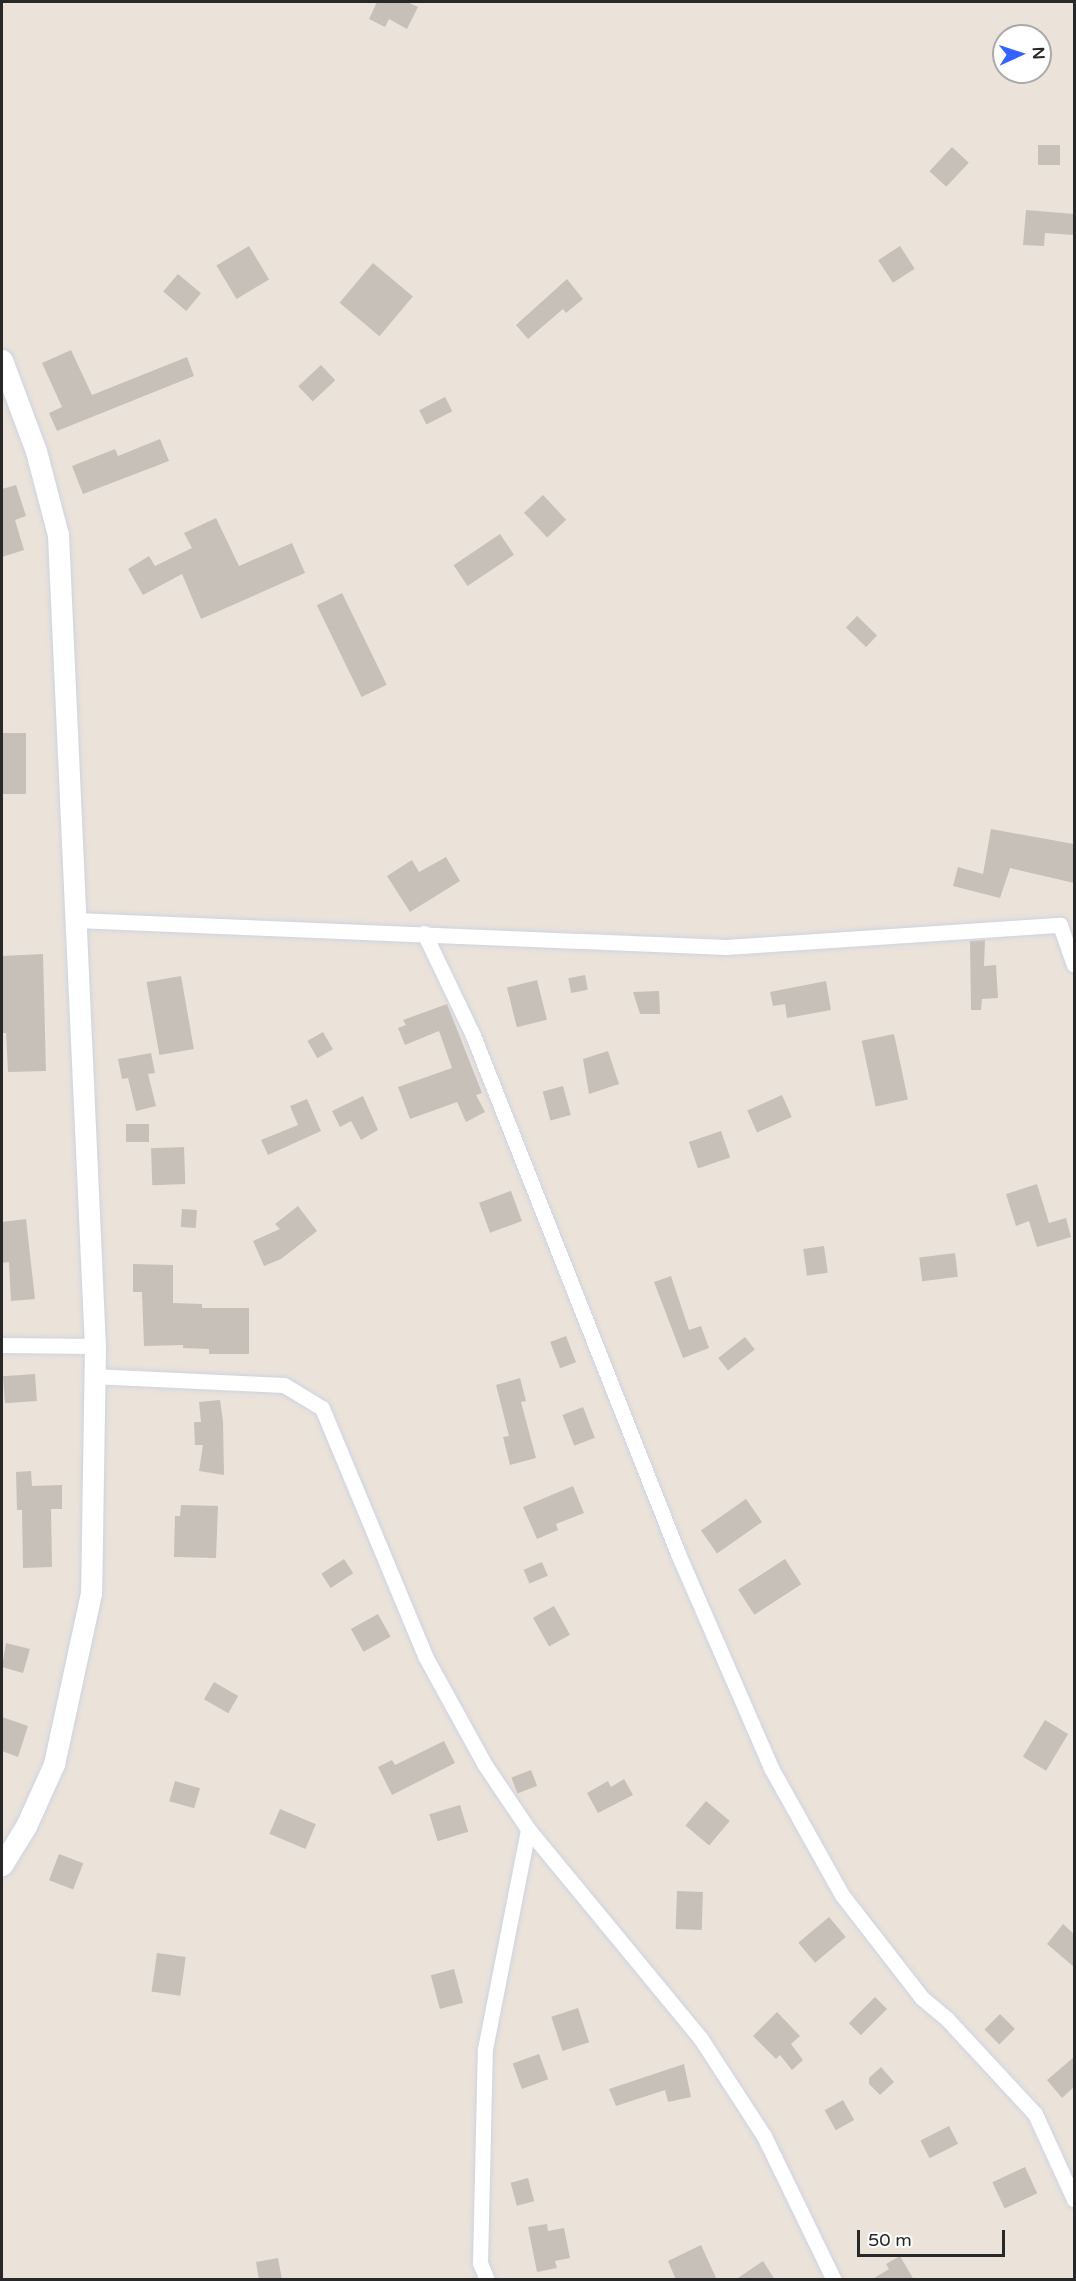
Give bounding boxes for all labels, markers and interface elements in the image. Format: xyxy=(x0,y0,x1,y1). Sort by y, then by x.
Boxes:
north arrow xyxy=(992,24,1052,84)
text: N xyxy=(1028,46,1048,60)
scale bar xyxy=(860,2218,1008,2256)
text: 50 m xyxy=(868,2229,912,2251)

